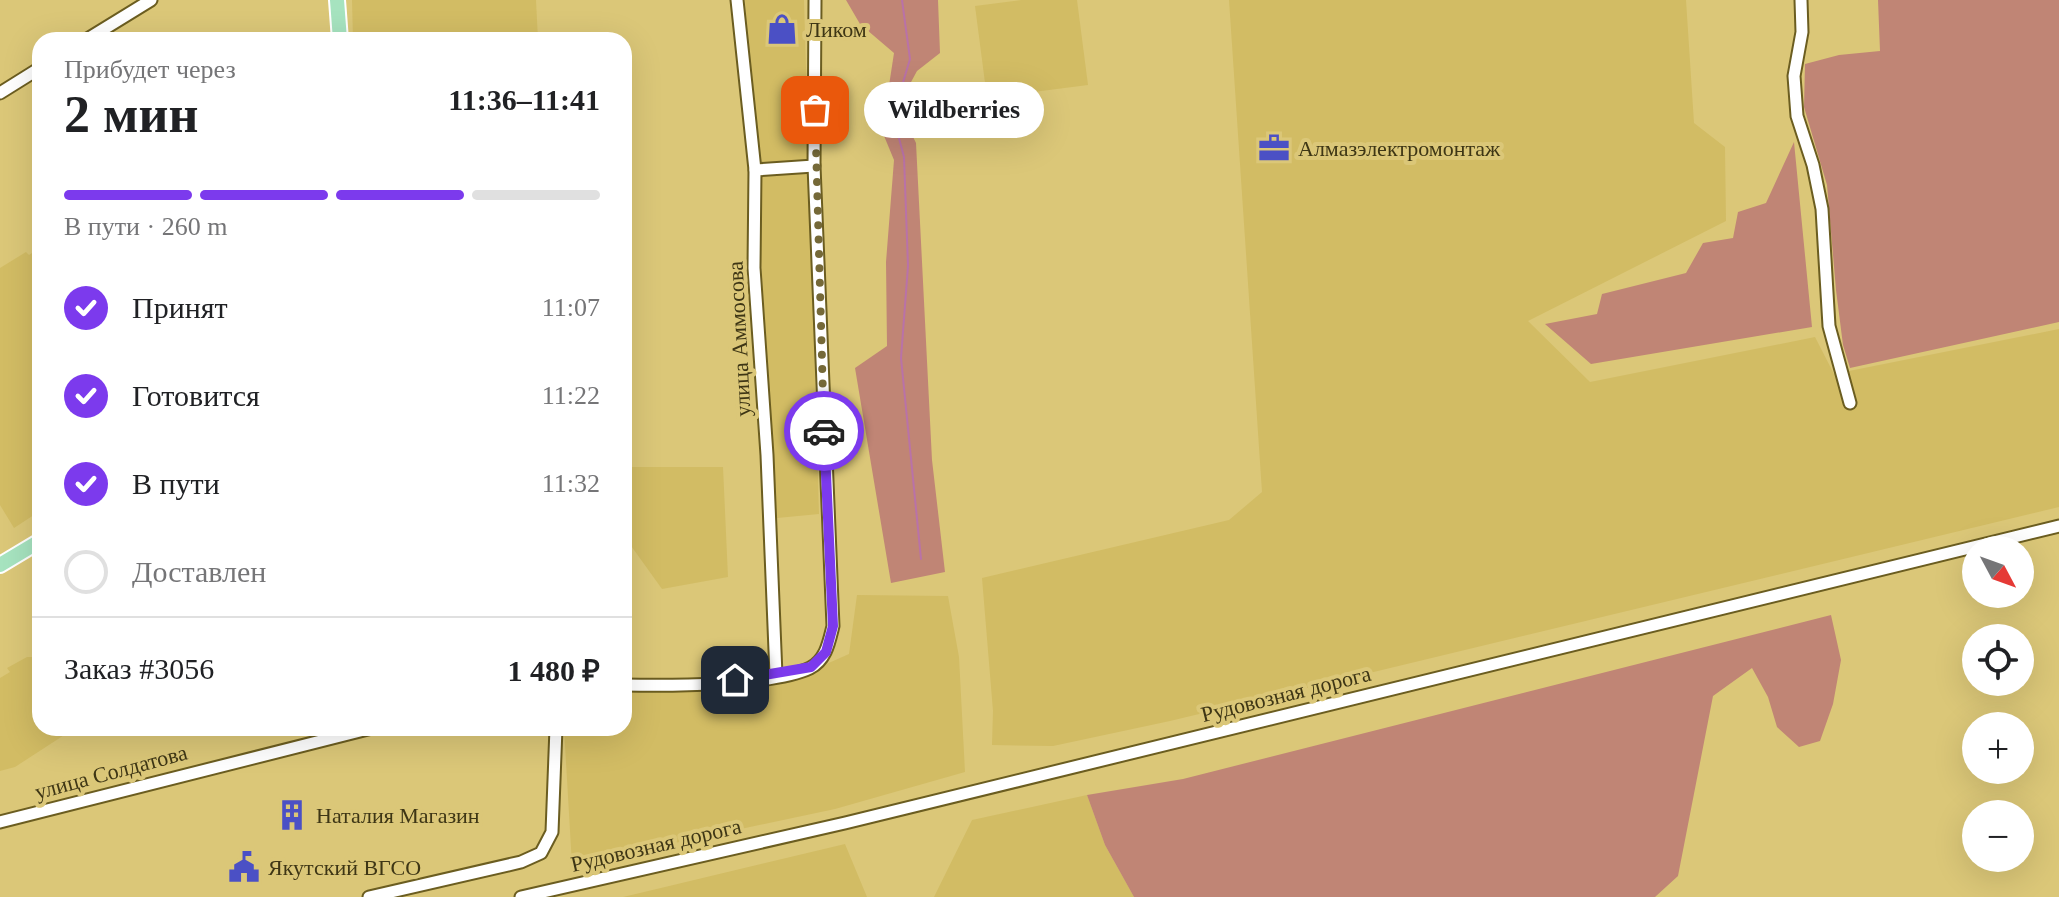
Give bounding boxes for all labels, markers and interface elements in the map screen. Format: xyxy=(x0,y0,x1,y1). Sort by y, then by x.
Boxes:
shop icon: Ликом xyxy=(765,12,799,46)
place label: Ликом xyxy=(806,17,867,42)
text: Прибудет через xyxy=(64,55,236,84)
pin xyxy=(781,76,849,144)
callout: Wildberries xyxy=(863,82,1043,138)
text: 11:36–11:41 xyxy=(448,83,600,116)
text: 2 мин xyxy=(64,86,198,143)
icon: bag xyxy=(793,88,837,132)
text: Wildberries xyxy=(888,95,1020,124)
office icon: Алмазэлектромонтаж xyxy=(1257,131,1291,165)
place label: Алмазэлектромонтаж xyxy=(1298,136,1501,161)
text: В пути · 260 m xyxy=(64,212,227,241)
street label: улица Аммосова xyxy=(722,260,756,417)
icon: check xyxy=(64,286,108,330)
text: Принят xyxy=(132,291,228,324)
text: 11:07 xyxy=(542,293,600,322)
icon: check xyxy=(64,374,108,418)
text: Готовится xyxy=(132,379,260,412)
text: 11:22 xyxy=(542,381,600,410)
courier xyxy=(784,391,864,471)
icon: car xyxy=(802,409,846,453)
icon: check xyxy=(64,462,108,506)
text: В пути xyxy=(132,467,220,500)
text: 11:32 xyxy=(542,469,600,498)
north arrow xyxy=(1962,536,2034,608)
map controls xyxy=(1962,536,2034,872)
text: Доставлен xyxy=(132,555,266,588)
button: locate xyxy=(1962,624,2034,696)
pin xyxy=(701,646,769,714)
text: Заказ #3056 xyxy=(64,652,214,685)
text: 1 480 ₽ xyxy=(508,654,600,687)
icon: home xyxy=(713,658,757,702)
street label: Рудовозная дорога xyxy=(1199,661,1374,727)
button: + xyxy=(1962,712,2034,784)
street label: улица Солдатова xyxy=(32,740,190,804)
building icon: Наталия Магазин xyxy=(275,798,309,832)
button: − xyxy=(1962,800,2034,872)
place label: Наталия Магазин xyxy=(316,803,480,828)
street label: Рудовозная дорога xyxy=(568,813,744,877)
public building icon: Якутский ВГСО xyxy=(227,850,261,884)
place label: Якутский ВГСО xyxy=(268,855,421,880)

